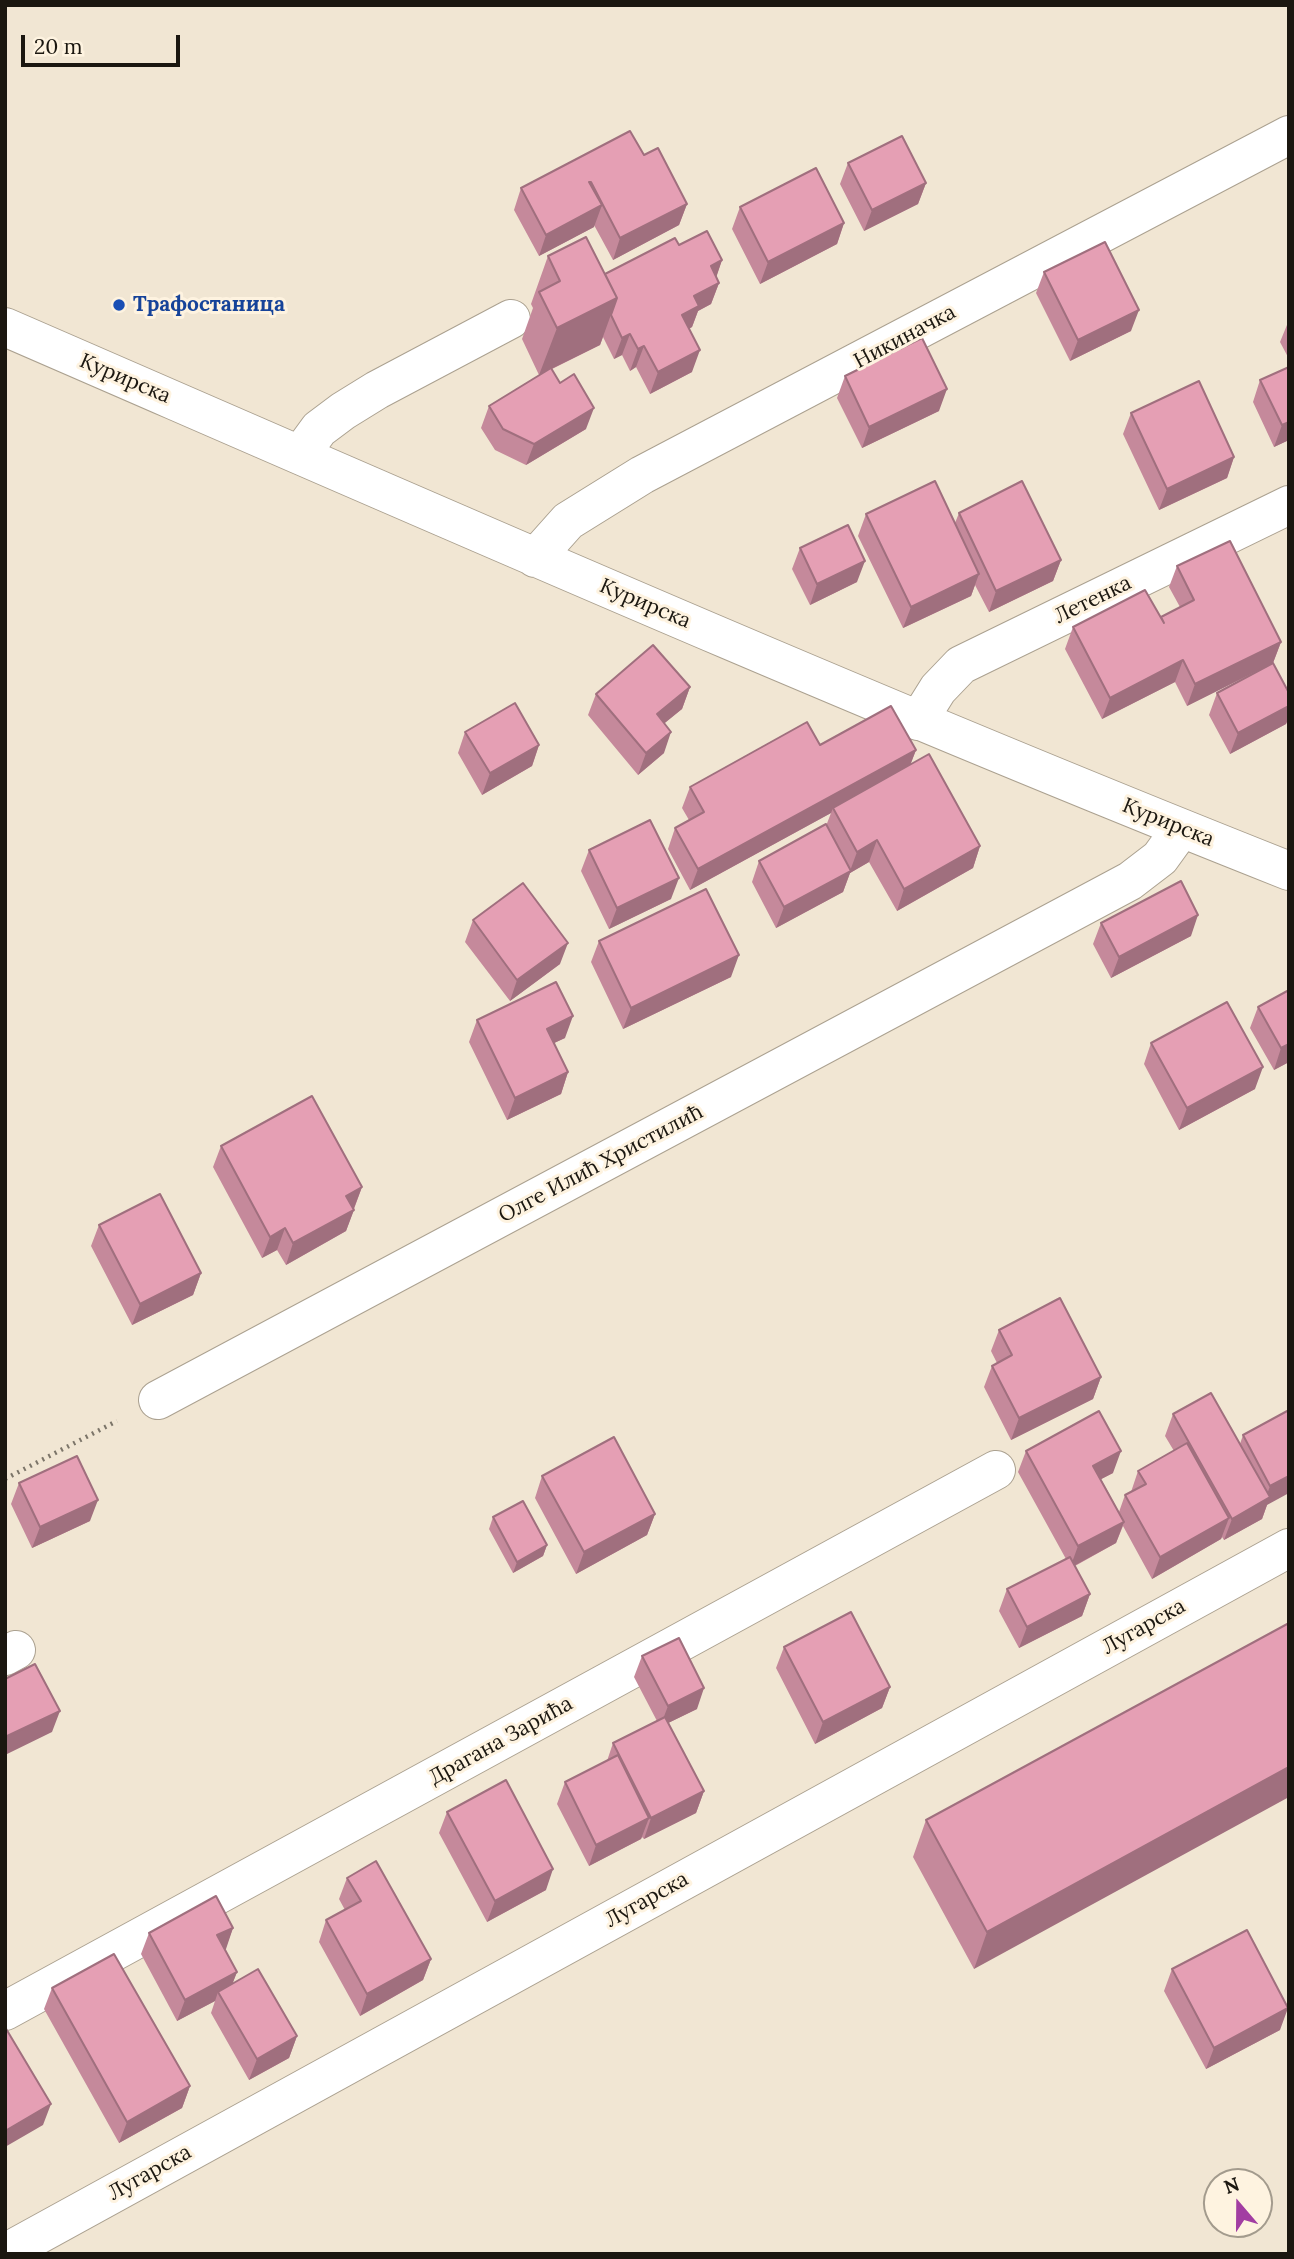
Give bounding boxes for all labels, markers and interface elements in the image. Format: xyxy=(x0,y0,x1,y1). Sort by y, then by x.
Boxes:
scale bar xyxy=(24,21,184,65)
text: 20 m xyxy=(34,33,83,60)
place label: Трафостаница xyxy=(133,292,285,318)
marker: Трафостаница xyxy=(111,297,127,313)
street label: Никиначка xyxy=(850,300,960,374)
street label: Курирска xyxy=(76,349,174,409)
street label: Летенка xyxy=(1050,571,1136,629)
street label: Курирска xyxy=(596,574,694,634)
street label: Курирска xyxy=(1119,793,1217,853)
street label: Олге Илић Христилић xyxy=(495,1099,707,1229)
street label: Лугарска xyxy=(1098,1594,1190,1660)
street label: Драгана Зарића xyxy=(425,1691,577,1791)
street label: Лугарска xyxy=(601,1867,693,1933)
street label: Лугарска xyxy=(104,2140,196,2206)
north arrow xyxy=(1203,2168,1273,2238)
text: N xyxy=(1220,2171,1243,2199)

